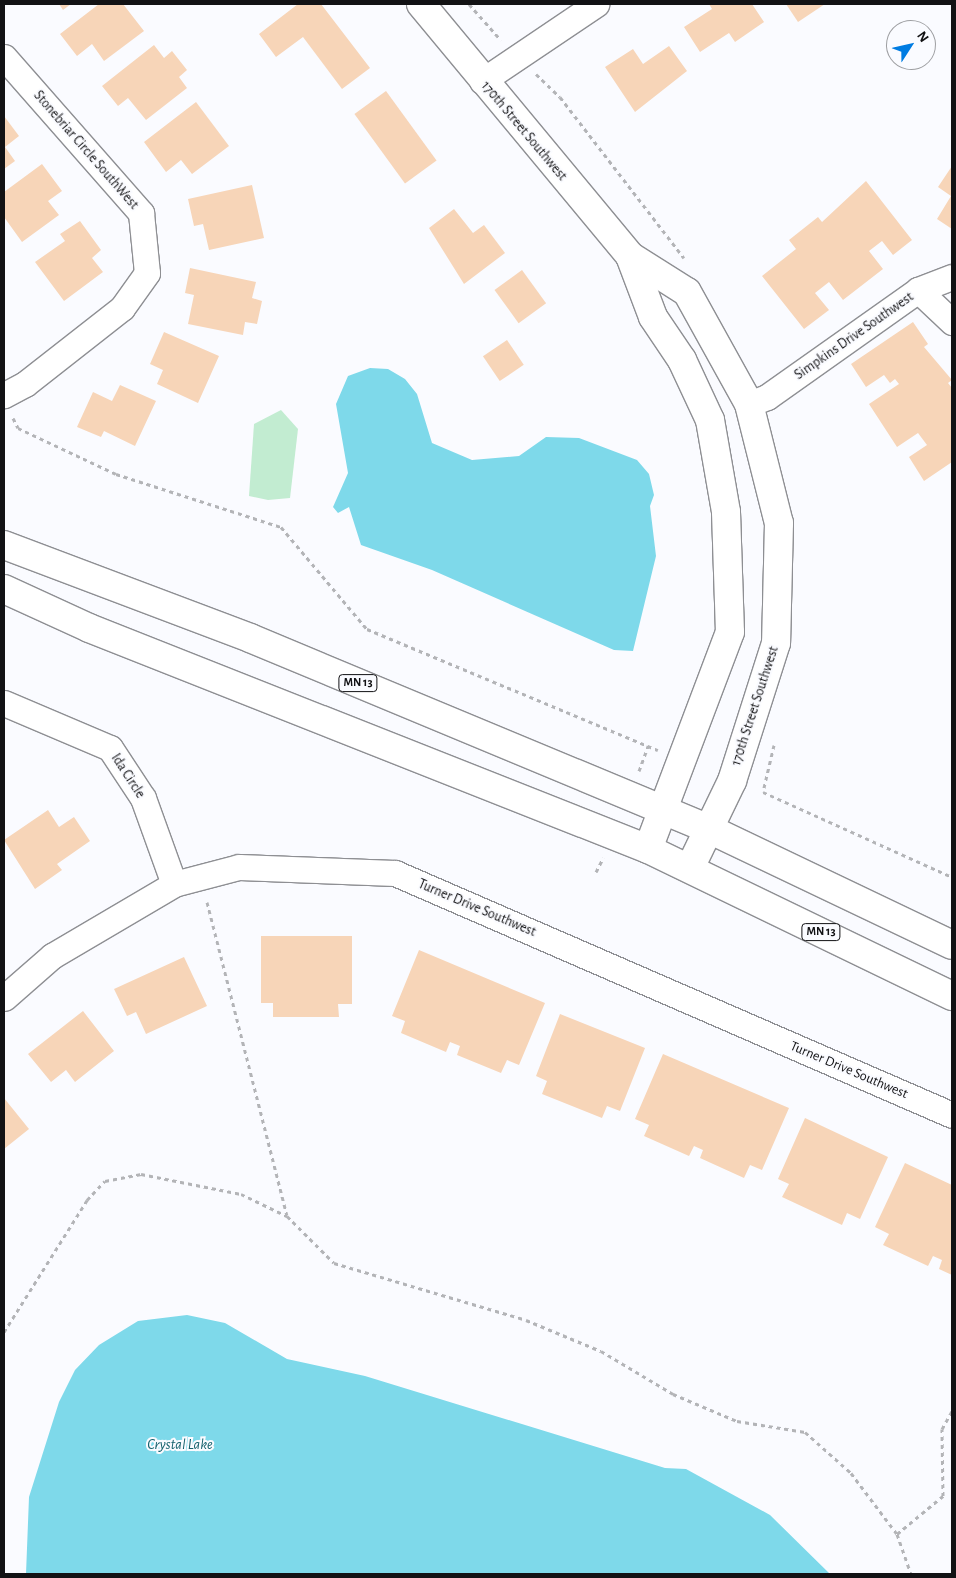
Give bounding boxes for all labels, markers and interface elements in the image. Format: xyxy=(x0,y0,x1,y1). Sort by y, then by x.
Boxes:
north arrow xyxy=(886,20,936,70)
text: N xyxy=(914,29,931,45)
street label: 170th Street Southwest xyxy=(478,78,570,184)
street label: Stonebriar Circle SouthWest xyxy=(30,87,142,213)
street label: Simpkins Drive Southwest xyxy=(791,289,917,383)
street label: 170th Street Southwest xyxy=(728,644,782,768)
road number: MN 13 xyxy=(338,674,378,692)
street label: Ida Circle xyxy=(107,750,149,802)
street label: Turner Drive Southwest xyxy=(416,876,538,940)
road number: MN 13 xyxy=(801,922,841,942)
street label: Turner Drive Southwest xyxy=(788,1038,910,1102)
water label: Crystal Lake xyxy=(147,1436,213,1454)

